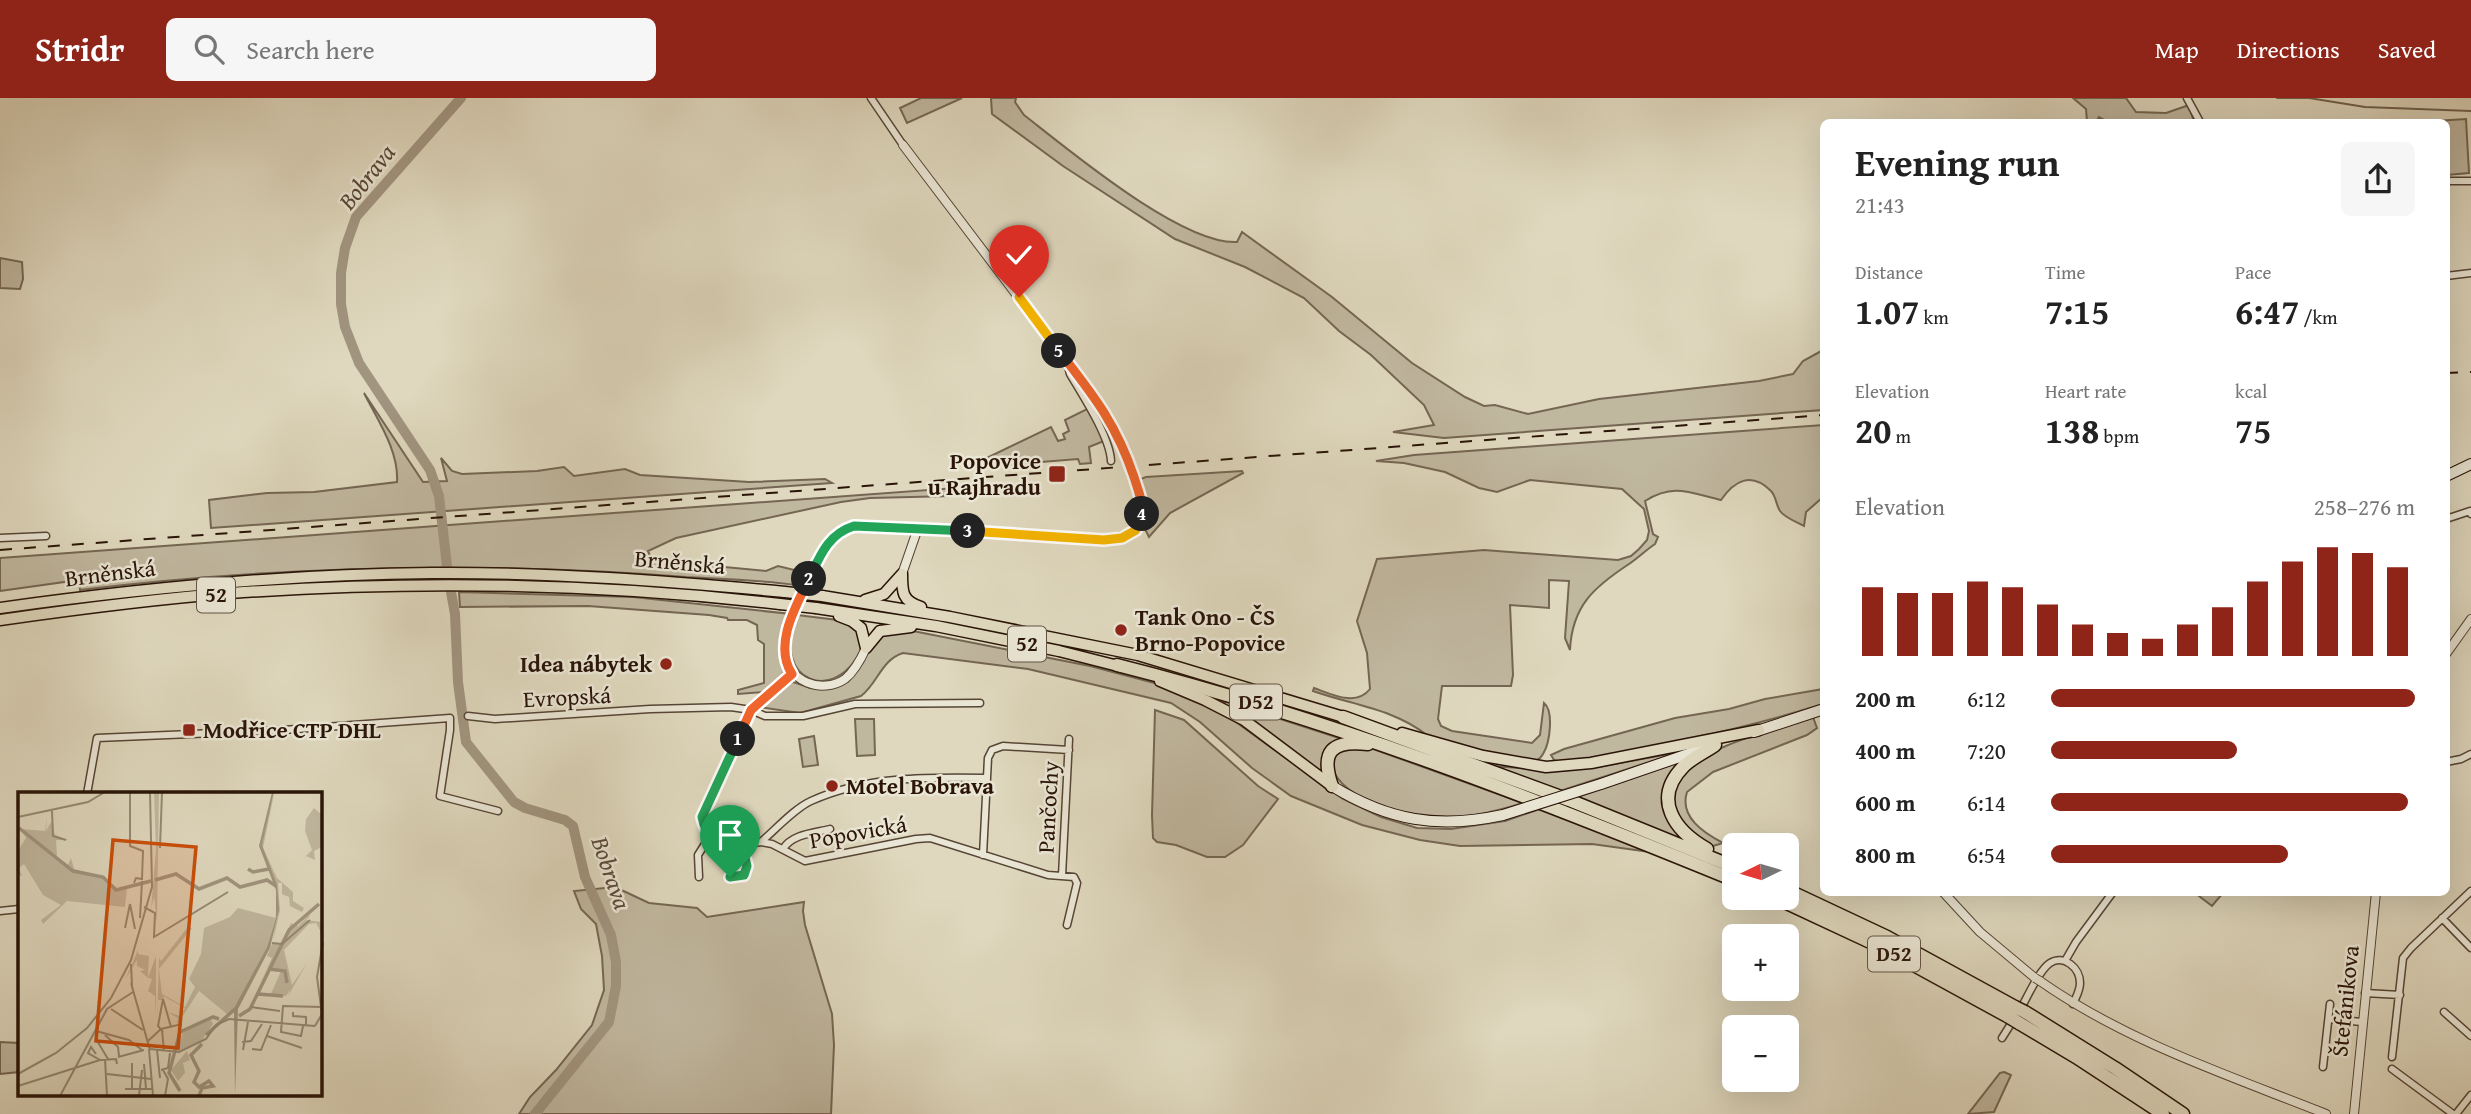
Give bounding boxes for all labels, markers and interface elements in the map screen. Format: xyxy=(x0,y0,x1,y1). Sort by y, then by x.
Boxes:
search box xyxy=(166,18,656,81)
text: Stridr xyxy=(35,25,124,73)
icon: search xyxy=(190,30,228,68)
text: Search here xyxy=(246,30,375,69)
text: Map xyxy=(2155,32,2199,67)
text: Directions xyxy=(2237,32,2340,67)
text: Saved xyxy=(2378,32,2436,67)
text: Evening run xyxy=(1855,134,2059,190)
water label: Bobrava xyxy=(329,136,403,218)
button: share xyxy=(2341,142,2415,216)
text: 21:43 xyxy=(1855,188,1905,221)
pin xyxy=(989,225,1049,297)
icon: check xyxy=(1000,236,1038,274)
text: Distance xyxy=(1855,258,1923,286)
text: Time xyxy=(2045,258,2085,286)
text: Pace xyxy=(2235,258,2272,286)
text: 1.07 xyxy=(1855,286,1919,337)
text: 7:15 xyxy=(2045,286,2109,337)
text: 6:47 xyxy=(2235,286,2299,337)
text: km xyxy=(1919,303,1949,331)
text: /km xyxy=(2299,303,2338,331)
pin: 5 xyxy=(1042,334,1076,368)
text: 5 xyxy=(1054,336,1063,364)
text: Elevation xyxy=(1855,377,1929,405)
text: Heart rate xyxy=(2045,377,2126,405)
text: kcal xyxy=(2235,377,2267,405)
text: 20 xyxy=(1855,405,1891,456)
text: 138 xyxy=(2045,405,2099,456)
text: 75 xyxy=(2235,405,2271,456)
text: m xyxy=(1891,422,1911,450)
text: bpm xyxy=(2099,422,2139,450)
place label: Popovice u Rajhradu xyxy=(928,444,1042,503)
marker: Popovice u Rajhradu xyxy=(1047,464,1067,484)
text: Elevation xyxy=(1855,490,1945,523)
text: 258–276 m xyxy=(2314,490,2415,523)
pin: 4 xyxy=(1124,496,1160,532)
text: 4 xyxy=(1137,499,1146,527)
pin: 3 xyxy=(950,514,986,548)
text: 3 xyxy=(963,516,972,544)
street label: Brněnská xyxy=(633,541,727,582)
street label: Brněnská xyxy=(63,551,157,594)
pin: 2 xyxy=(792,561,826,596)
text: 2 xyxy=(804,564,813,592)
road number: 52 xyxy=(197,578,235,612)
place label: Tank Ono - ČS Brno-Popovice xyxy=(1135,600,1285,659)
marker: Tank Ono - ČS Brno-Popovice xyxy=(1113,622,1129,638)
road number: 52 xyxy=(1008,626,1046,662)
place label: Idea nábytek xyxy=(520,647,653,680)
marker: Idea nábytek xyxy=(658,656,674,672)
street label: Evropská xyxy=(522,678,612,715)
text: 200 m xyxy=(1855,682,1916,715)
text: 6:12 xyxy=(1967,682,2006,715)
road number: D52 xyxy=(1230,684,1282,720)
place label: Modřice CTP DHL xyxy=(203,713,381,746)
marker: Modřice CTP DHL xyxy=(181,722,197,738)
pin: 1 xyxy=(720,722,756,756)
text: 1 xyxy=(733,724,742,752)
text: 400 m xyxy=(1855,734,1916,767)
text: 7:20 xyxy=(1967,734,2006,767)
street label: Pančochy xyxy=(1029,759,1066,854)
place label: Motel Bobrava xyxy=(846,769,994,802)
marker: Motel Bobrava xyxy=(824,778,840,794)
text: 600 m xyxy=(1855,786,1916,819)
text: 6:14 xyxy=(1967,786,2006,819)
inset map xyxy=(18,792,322,1096)
pin xyxy=(700,805,760,877)
street label: Popovická xyxy=(807,807,909,856)
icon: arrive xyxy=(711,816,749,854)
water label: Bobrava xyxy=(582,831,640,914)
north arrow xyxy=(1722,833,1799,910)
map controls xyxy=(1722,833,1799,1092)
text: 800 m xyxy=(1855,838,1916,871)
text: 6:54 xyxy=(1967,838,2006,871)
button: + xyxy=(1722,924,1799,1001)
road number: D52 xyxy=(1868,936,1920,972)
street label: Štefánikova xyxy=(2322,943,2367,1058)
button: − xyxy=(1722,1015,1799,1092)

